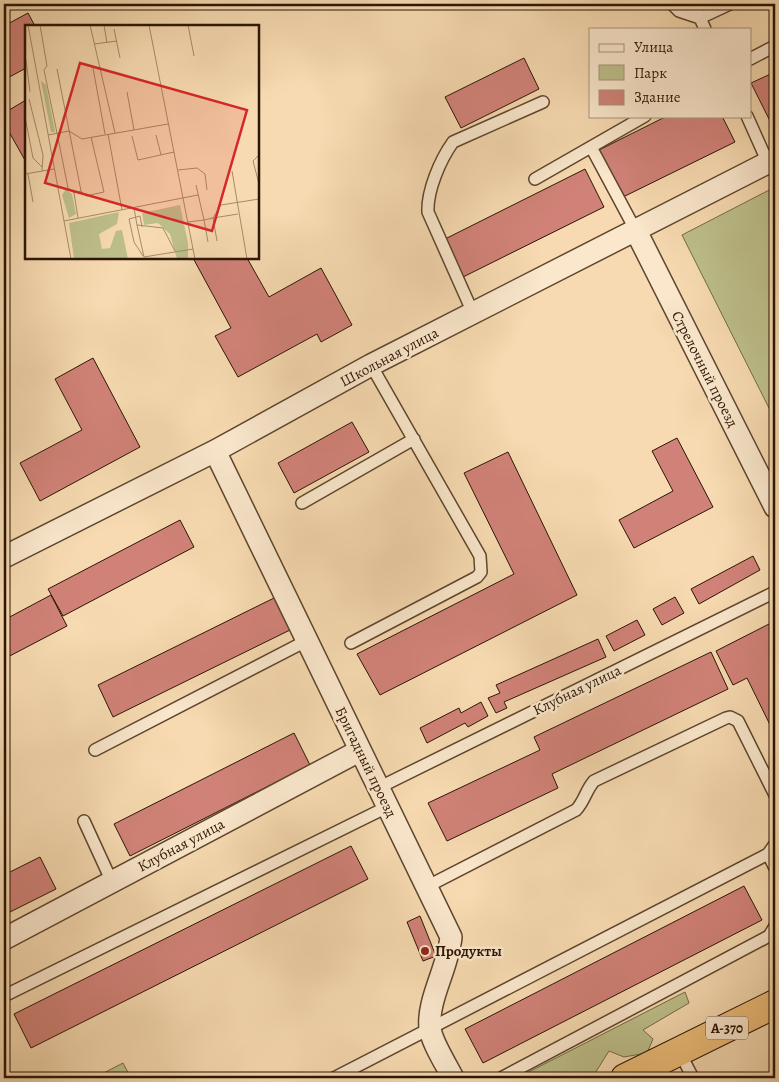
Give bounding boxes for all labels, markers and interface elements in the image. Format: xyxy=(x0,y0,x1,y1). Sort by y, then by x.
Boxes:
inset map xyxy=(25,25,259,259)
legend xyxy=(589,28,752,118)
text: Улица xyxy=(634,37,673,57)
text: Парк xyxy=(634,63,667,83)
text: Здание xyxy=(634,87,681,107)
street label: Стрелочный проезд xyxy=(667,307,743,431)
street label: Школьная улица xyxy=(336,323,442,391)
street label: Клубная улица xyxy=(530,660,625,720)
street label: Бригадный проезд xyxy=(330,703,402,821)
street label: Клубная улица xyxy=(134,814,228,876)
place label: Продукты xyxy=(435,941,502,961)
marker: Продукты xyxy=(419,945,431,957)
road number: А-370 xyxy=(706,1016,748,1040)

